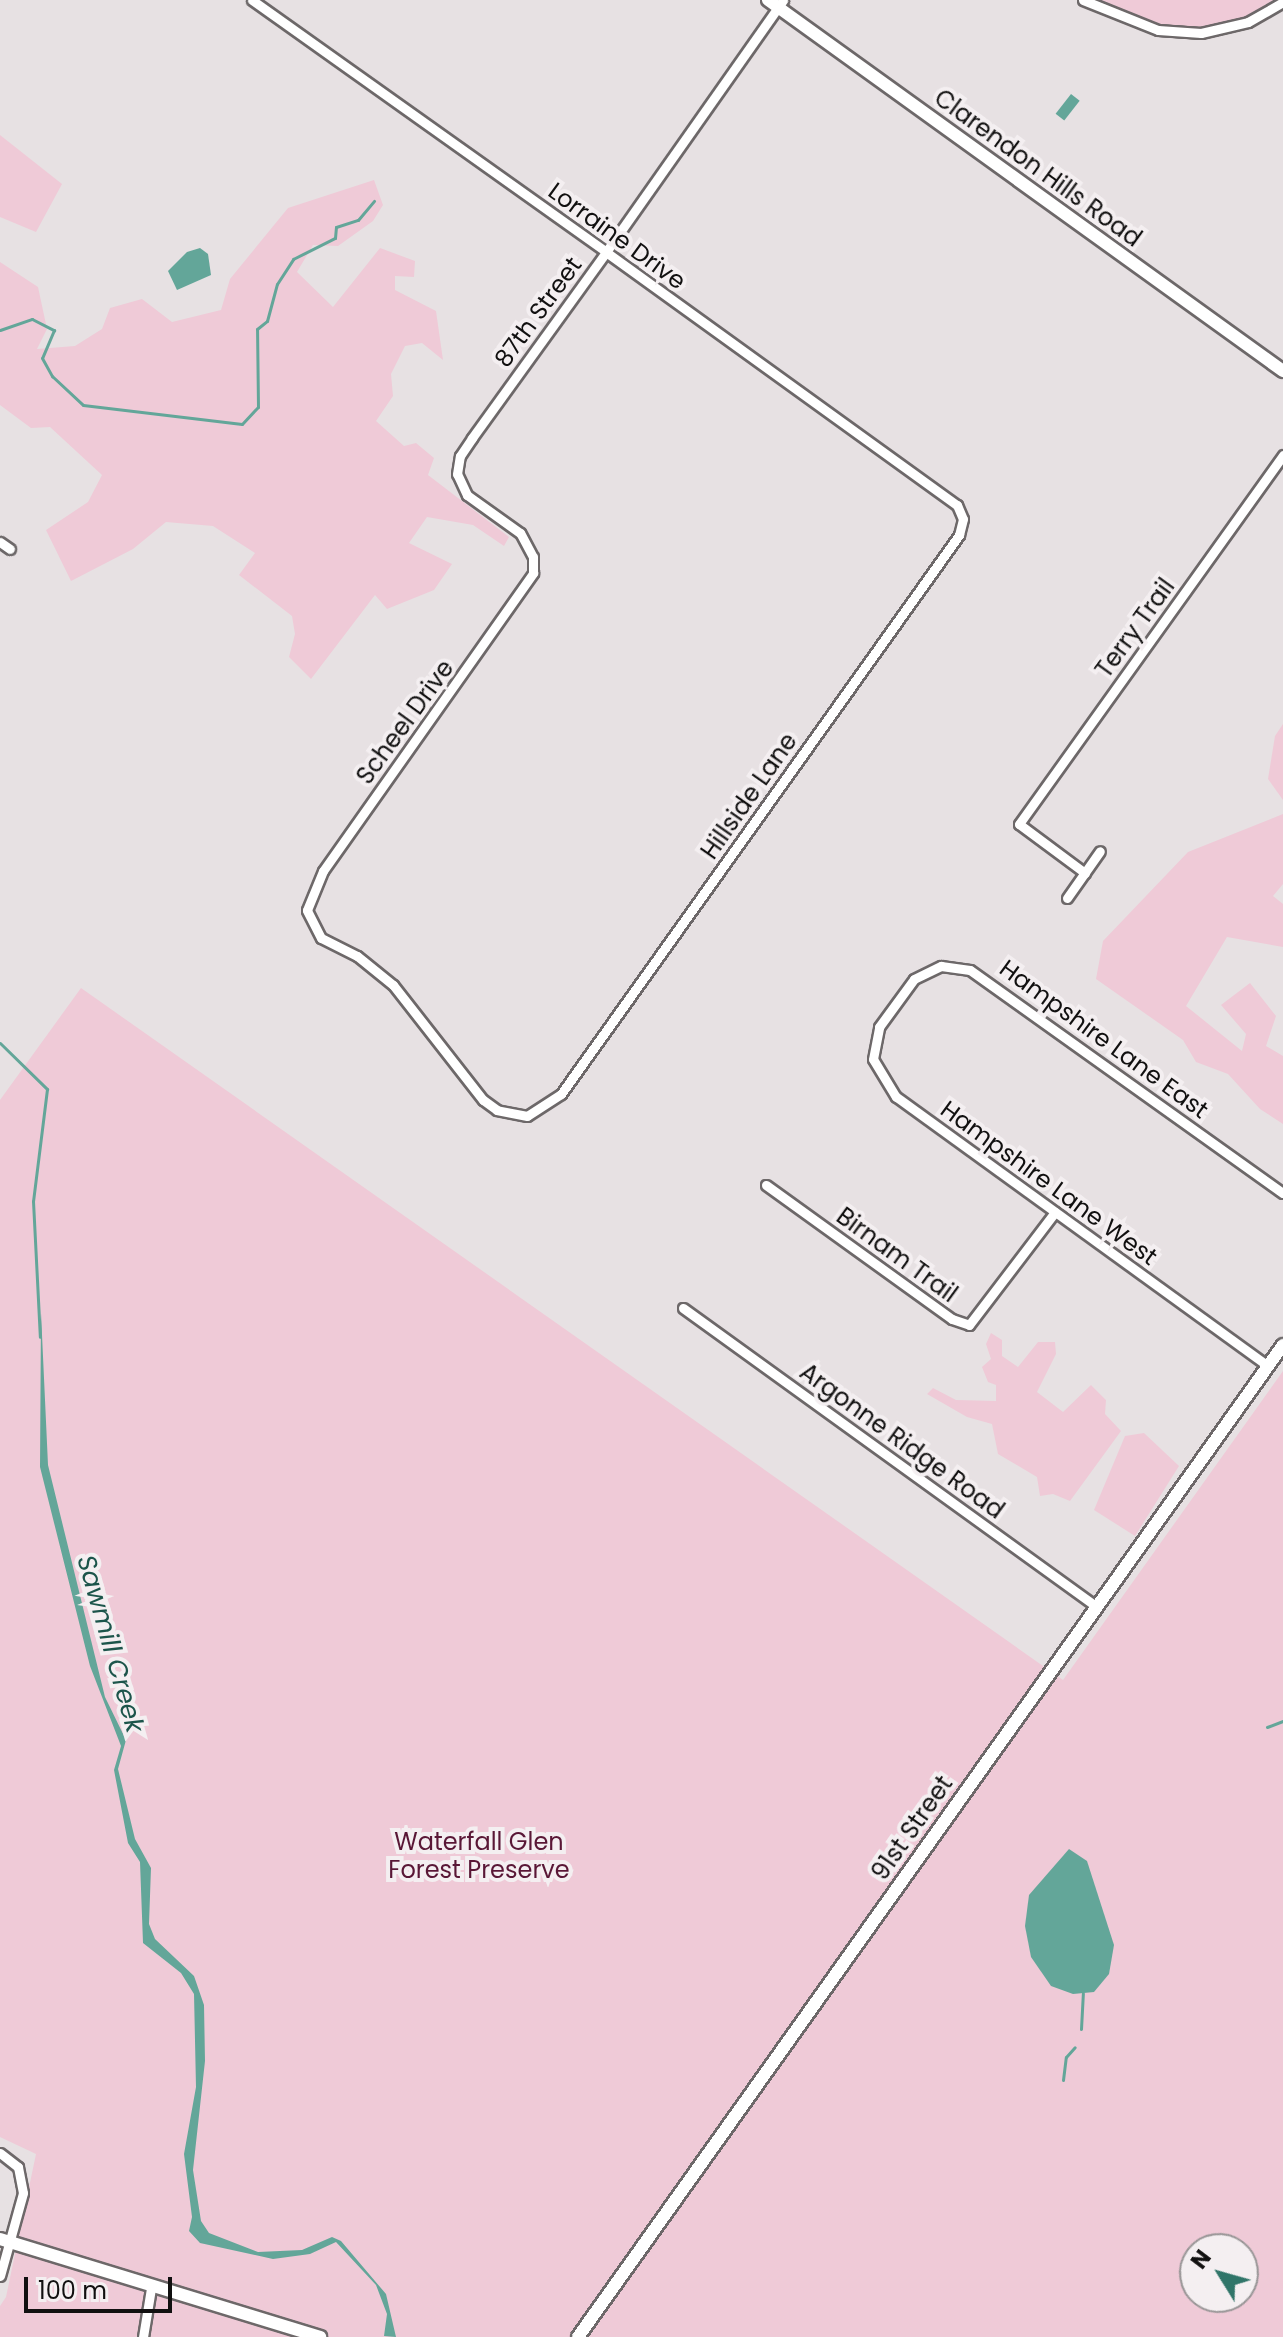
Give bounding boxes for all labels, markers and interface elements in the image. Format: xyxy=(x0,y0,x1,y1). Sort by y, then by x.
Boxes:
street label: Clarendon Hills Road xyxy=(929,83,1147,253)
street label: Lorraine Drive xyxy=(543,177,691,295)
street label: 87th Street xyxy=(488,251,588,373)
street label: Terry Trail xyxy=(1089,573,1181,683)
street label: Scheel Drive xyxy=(350,654,460,790)
street label: Hillside Lane xyxy=(695,727,803,865)
street label: Hampshire Lane East xyxy=(994,954,1214,1124)
street label: Hampshire Lane West xyxy=(935,1095,1163,1271)
street label: Birnam Trail xyxy=(831,1202,963,1308)
street label: Argonne Ridge Road xyxy=(794,1357,1010,1525)
water label: Sawmill Creek xyxy=(70,1552,150,1736)
street label: 91st Street xyxy=(866,1770,958,1886)
park label: Waterfall Glen Forest Preserve xyxy=(388,1828,570,1884)
north arrow xyxy=(1179,2233,1259,2313)
text: N xyxy=(1184,2244,1218,2275)
scale bar xyxy=(28,2261,176,2311)
text: 100 m xyxy=(38,2274,107,2307)

